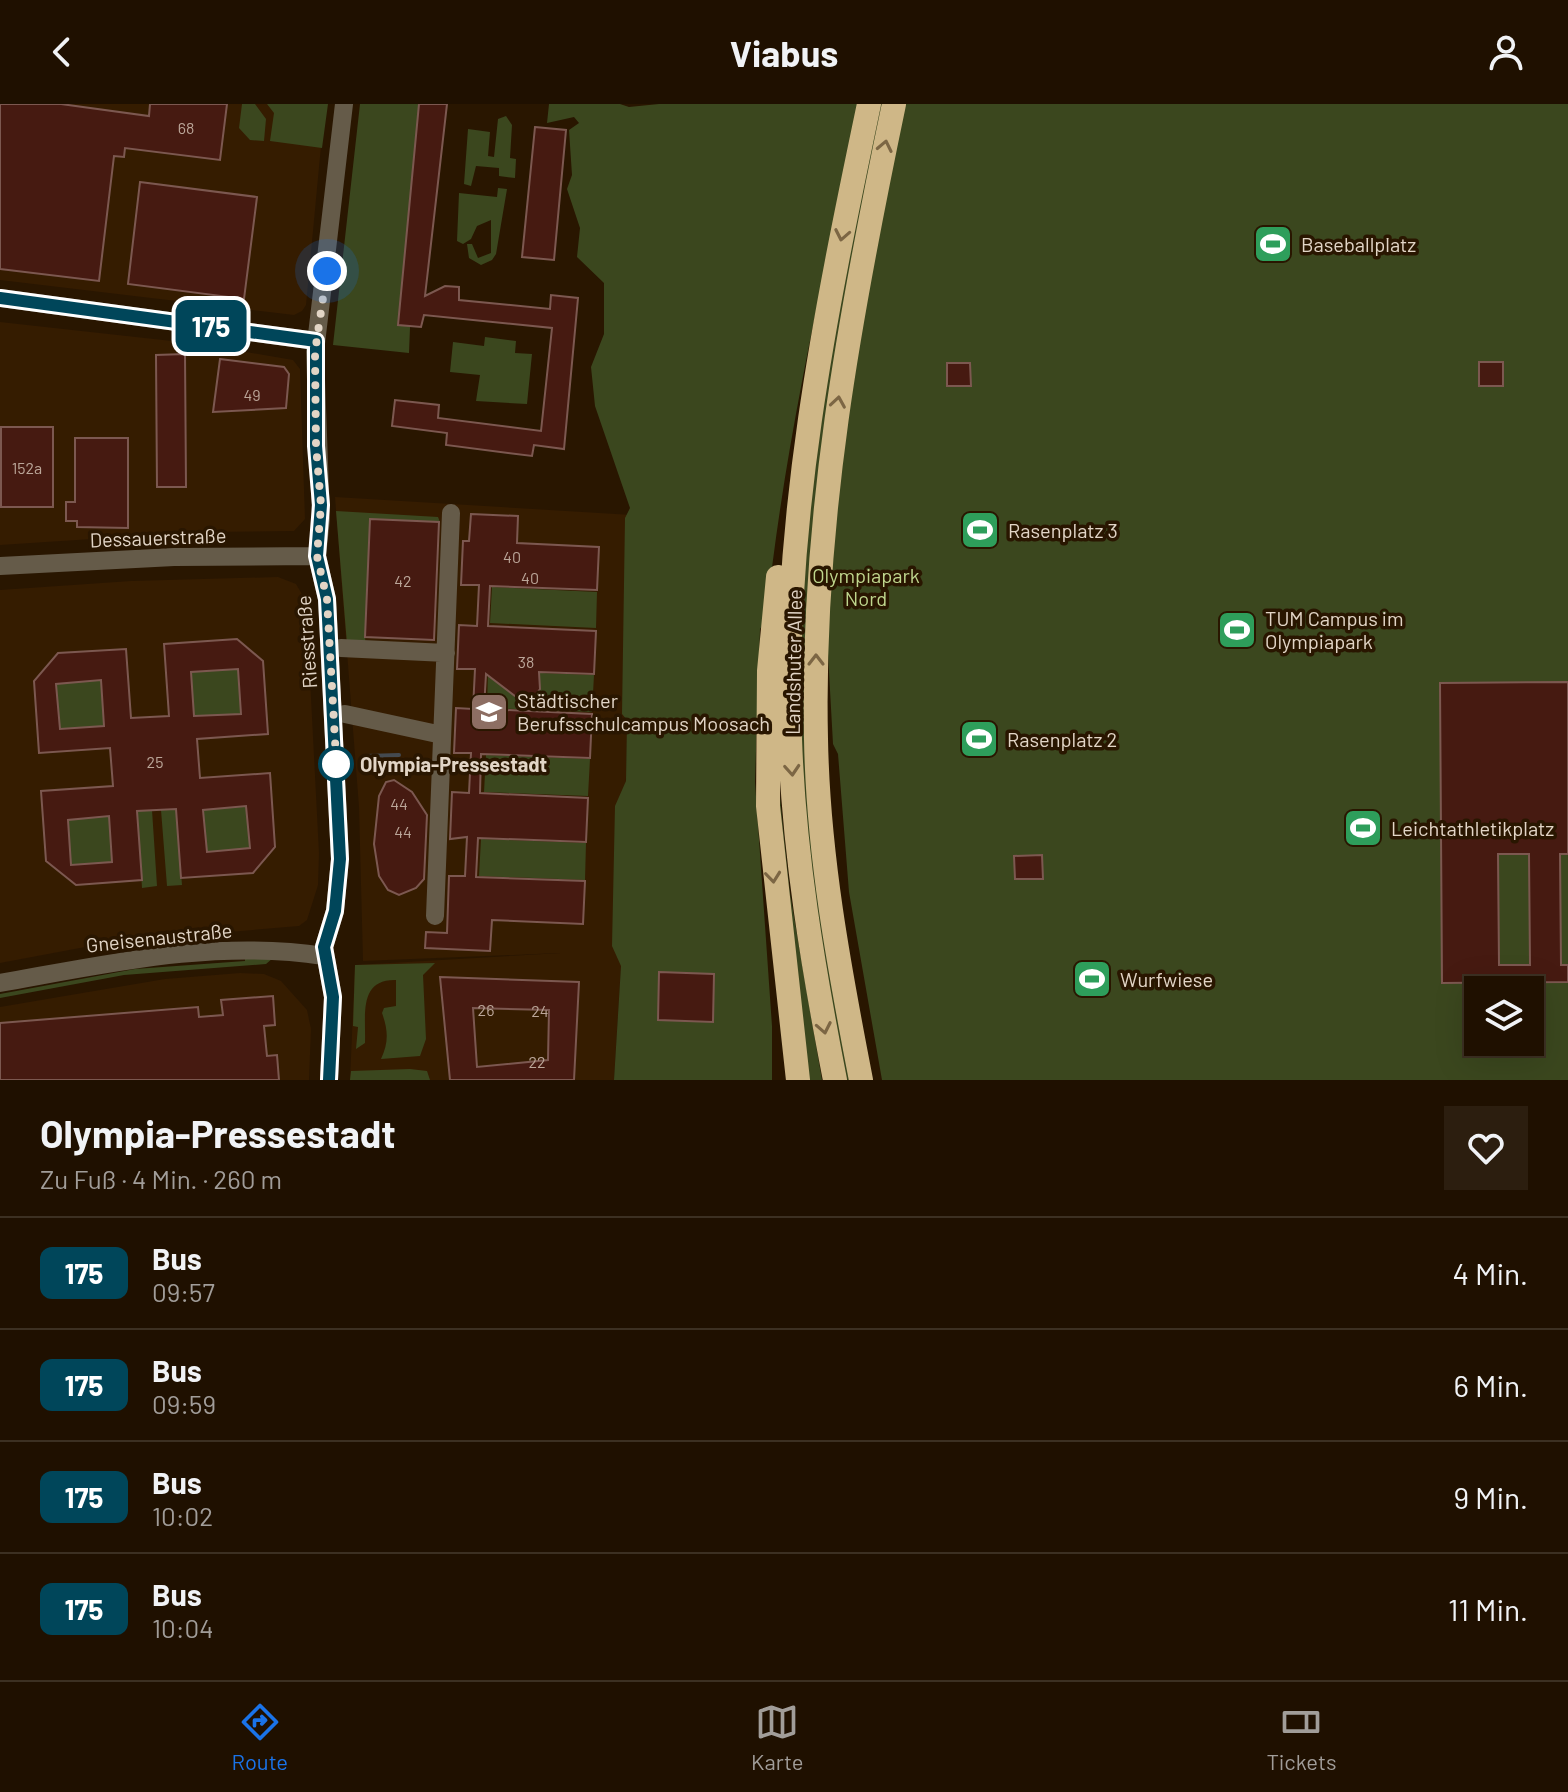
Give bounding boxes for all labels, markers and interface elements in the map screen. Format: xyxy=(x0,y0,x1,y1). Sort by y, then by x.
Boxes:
icon: back xyxy=(40,30,84,74)
icon: person xyxy=(1484,30,1528,74)
text: Viabus xyxy=(730,31,838,74)
house number: 68 xyxy=(178,118,194,137)
one-way arrow xyxy=(876,140,893,153)
sports icon: Baseballplatz xyxy=(1252,223,1294,265)
one-way arrow xyxy=(834,229,851,242)
place label: Baseballplatz xyxy=(1301,232,1416,256)
your location xyxy=(307,251,347,291)
line badge: 175 xyxy=(165,300,257,352)
text: 175 xyxy=(192,309,230,343)
house number: 49 xyxy=(243,385,261,404)
one-way arrow xyxy=(828,395,845,408)
house number: 152a xyxy=(12,458,42,477)
sports icon: Rasenplatz 3 xyxy=(959,509,1001,551)
place label: Rasenplatz 3 xyxy=(1008,518,1118,542)
street label: Dessauerstraße xyxy=(89,523,227,551)
house number: 40 xyxy=(503,547,521,566)
park label: Olympiapark Nord xyxy=(812,563,920,610)
house number: 40 xyxy=(521,568,539,587)
house number: 42 xyxy=(394,571,412,590)
street label: Landshuter Allee xyxy=(780,589,806,735)
street label: Riesstraße xyxy=(291,595,321,689)
place label: TUM Campus im Olympiapark xyxy=(1265,606,1403,653)
sports icon: TUM Campus im Olympiapark xyxy=(1216,609,1258,651)
house number: 38 xyxy=(518,652,534,671)
one-way arrow xyxy=(807,653,825,666)
place label: Städtischer Berufsschulcampus Moosach xyxy=(517,688,770,735)
school or university icon: Städtischer Berufsschulcampus Moosach xyxy=(468,691,510,733)
sports icon: Rasenplatz 2 xyxy=(958,718,1000,760)
place label: Rasenplatz 2 xyxy=(1007,727,1117,751)
marker: Olympia-Pressestadt xyxy=(319,747,353,781)
house number: 25 xyxy=(147,752,163,771)
place label: Olympia-Pressestadt xyxy=(360,752,547,776)
one-way arrow xyxy=(783,764,800,777)
house number: 44 xyxy=(390,794,408,813)
sports icon: Leichtathletikplatz xyxy=(1342,807,1384,849)
place label: Leichtathletikplatz xyxy=(1391,816,1554,840)
house number: 44 xyxy=(394,822,412,841)
one-way arrow xyxy=(764,870,781,884)
street label: Gneisenaustraße xyxy=(85,917,233,957)
sports icon: Wurfwiese xyxy=(1071,958,1113,1000)
place label: Wurfwiese xyxy=(1120,967,1213,991)
map controls xyxy=(1464,976,1544,1056)
button: layers xyxy=(1464,976,1544,1056)
house number: 26 xyxy=(478,1000,494,1019)
house number: 24 xyxy=(531,1001,549,1020)
one-way arrow xyxy=(815,1021,832,1034)
house number: 22 xyxy=(528,1052,546,1071)
button: heart xyxy=(1444,1106,1528,1190)
text: Olympia-Pressestadt xyxy=(40,1110,396,1156)
text: Zu Fuß · 4 Min. · 260 m xyxy=(40,1163,282,1194)
text: Bus xyxy=(152,1240,202,1276)
text: 4 Min. xyxy=(1452,1255,1528,1291)
text: 175 xyxy=(65,1256,103,1290)
text: 09:57 xyxy=(152,1276,215,1307)
text: Bus xyxy=(152,1352,202,1388)
text: 6 Min. xyxy=(1454,1367,1528,1403)
text: 175 xyxy=(65,1368,103,1402)
text: 09:59 xyxy=(152,1388,216,1419)
text: Bus xyxy=(152,1464,202,1500)
text: 9 Min. xyxy=(1453,1479,1528,1515)
text: 175 xyxy=(65,1480,103,1514)
text: 10:02 xyxy=(152,1500,213,1531)
text: Bus xyxy=(152,1576,202,1612)
text: 11 Min. xyxy=(1448,1591,1528,1627)
text: 175 xyxy=(65,1592,103,1626)
text: 10:04 xyxy=(152,1612,214,1643)
tab: Route xyxy=(231,1700,288,1774)
tab: Karte xyxy=(751,1700,803,1774)
tab: Tickets xyxy=(1266,1700,1336,1774)

